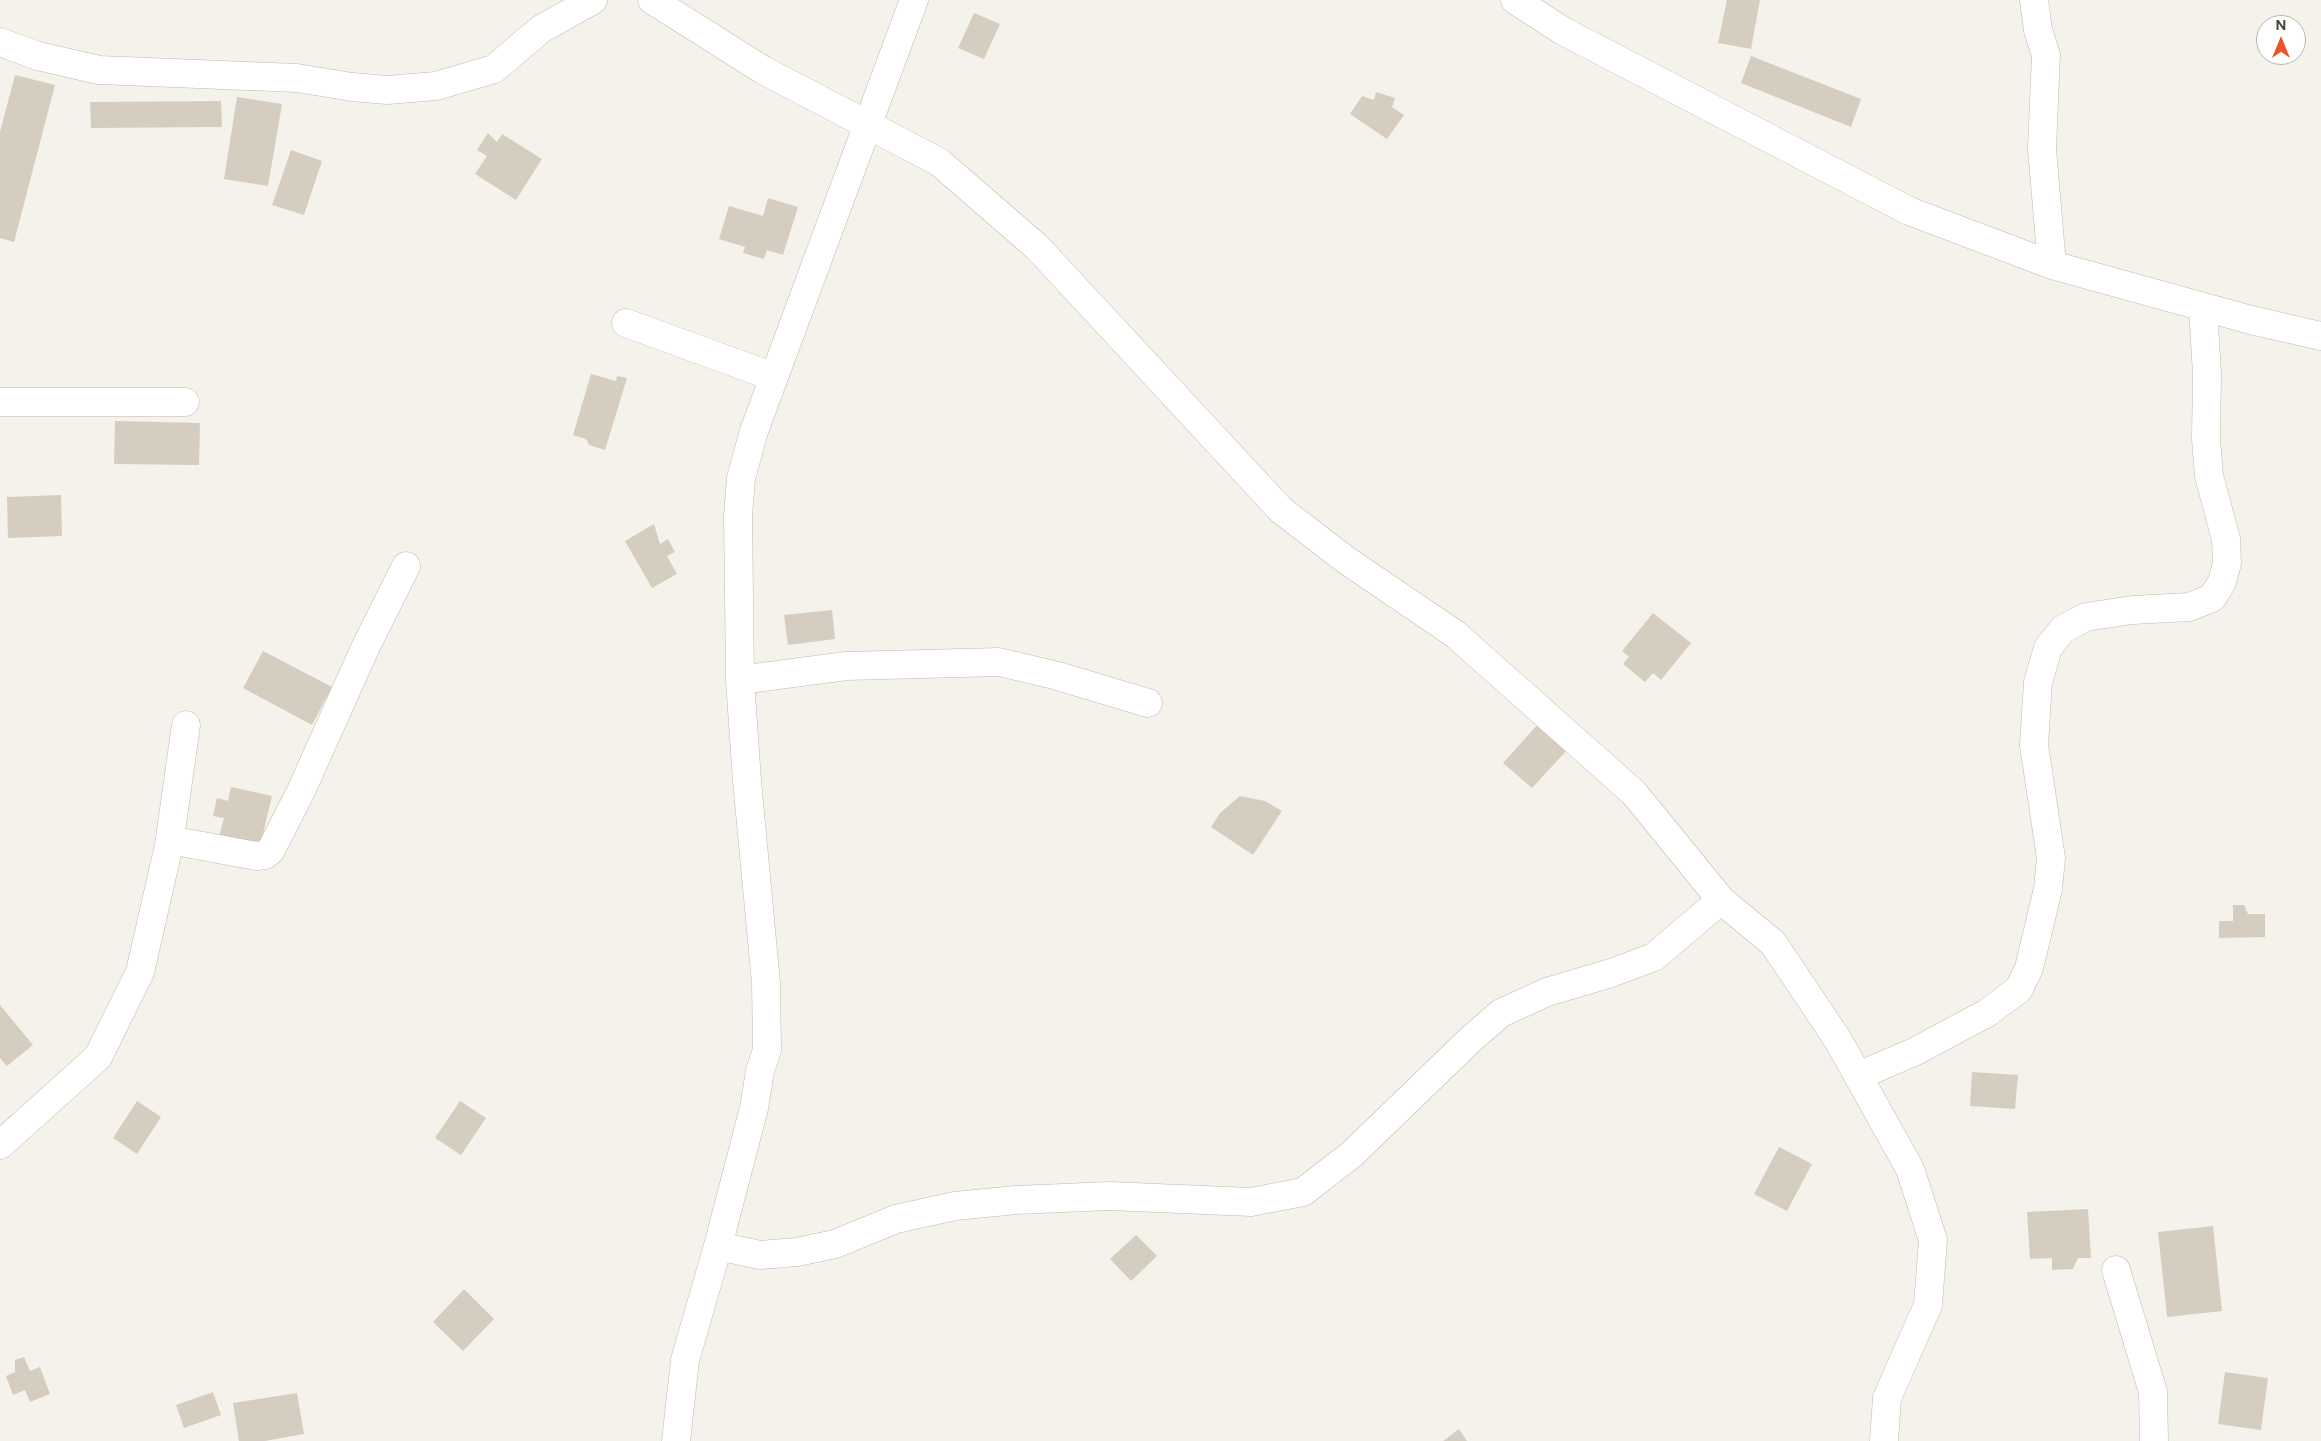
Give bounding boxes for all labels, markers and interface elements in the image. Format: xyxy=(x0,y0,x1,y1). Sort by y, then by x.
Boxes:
north arrow xyxy=(2256,15,2306,65)
text: N xyxy=(2276,17,2286,34)

